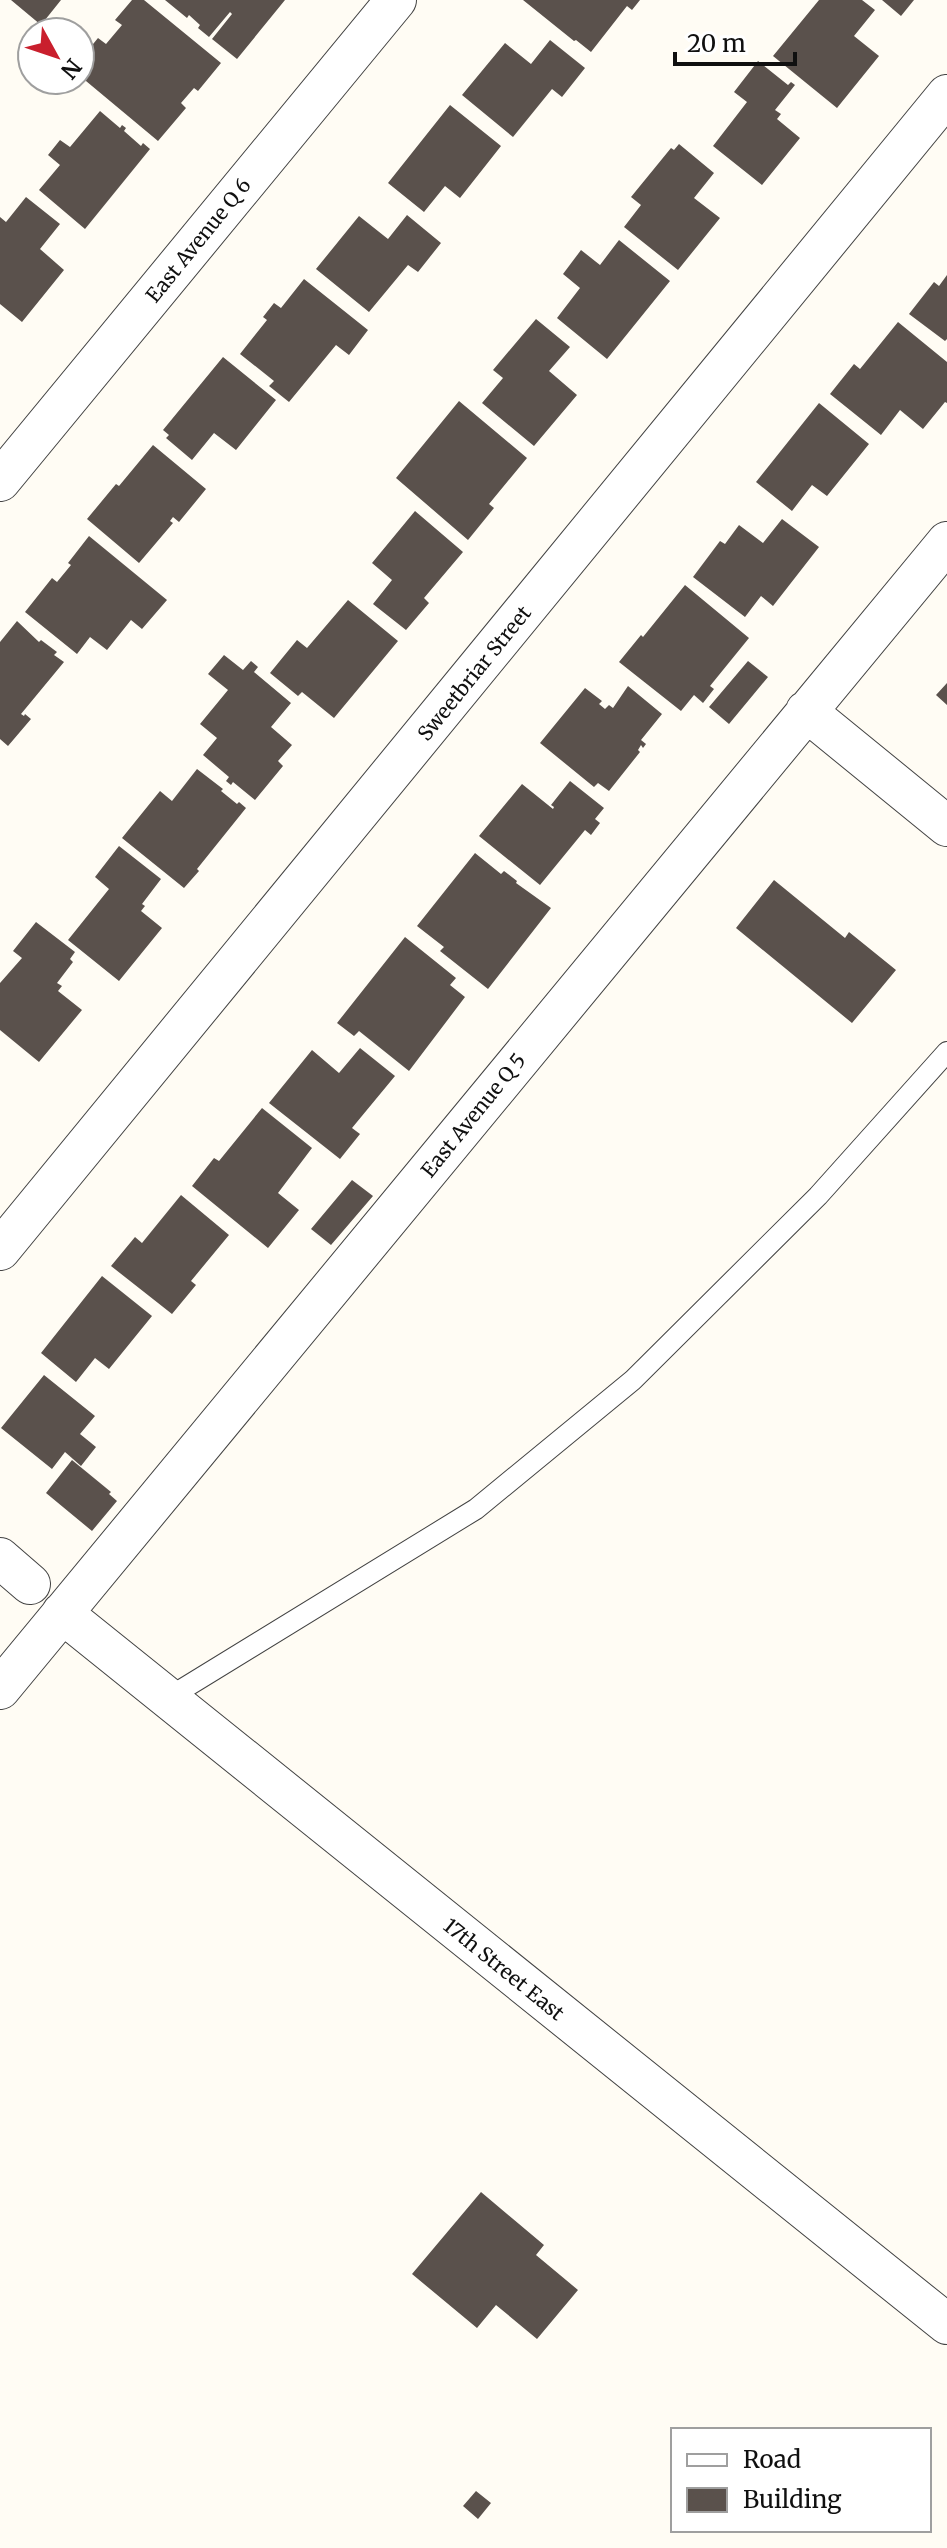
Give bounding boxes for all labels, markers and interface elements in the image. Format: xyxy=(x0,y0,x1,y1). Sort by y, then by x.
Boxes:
north arrow xyxy=(16,16,96,96)
scale bar xyxy=(675,16,795,66)
text: 20 m xyxy=(687,28,746,59)
text: N xyxy=(55,53,88,85)
street label: East Avenue Q 6 xyxy=(140,173,256,307)
street label: Sweetbriar Street xyxy=(412,600,536,745)
street label: East Avenue Q 5 xyxy=(415,1048,531,1182)
street label: 17th Street East xyxy=(438,1913,570,2026)
legend xyxy=(671,2428,931,2532)
text: Road xyxy=(743,2444,801,2475)
text: Building xyxy=(743,2484,842,2515)

